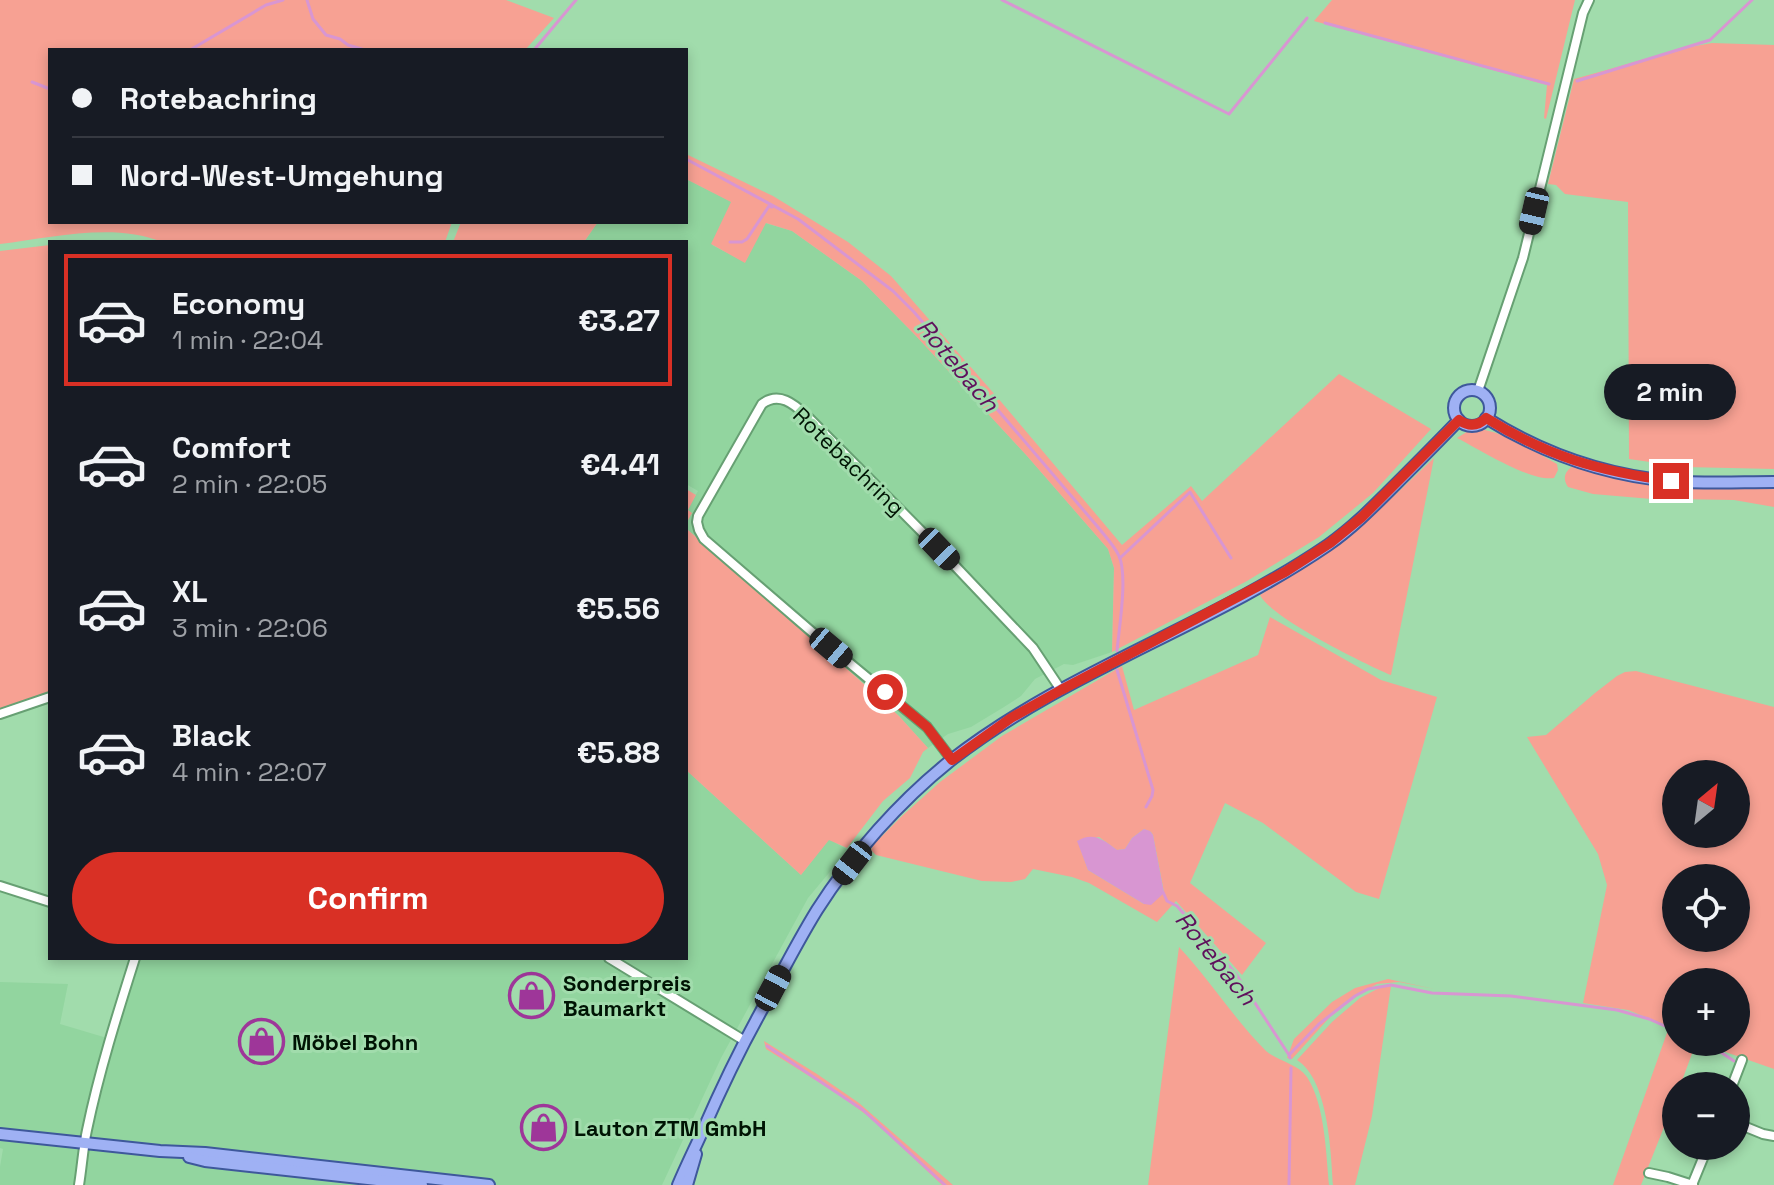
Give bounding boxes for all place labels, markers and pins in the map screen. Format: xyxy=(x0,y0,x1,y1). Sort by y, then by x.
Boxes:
place label: Sonderpreis Baumarkt xyxy=(563,969,691,1022)
shop icon: Sonderpreis Baumarkt xyxy=(508,972,556,1020)
shop icon: Möbel Bohn xyxy=(237,1018,285,1066)
place label: Möbel Bohn xyxy=(292,1028,418,1056)
shop icon: Lauton ZTM GmbH xyxy=(519,1104,567,1152)
place label: Lauton ZTM GmbH xyxy=(574,1114,767,1142)

